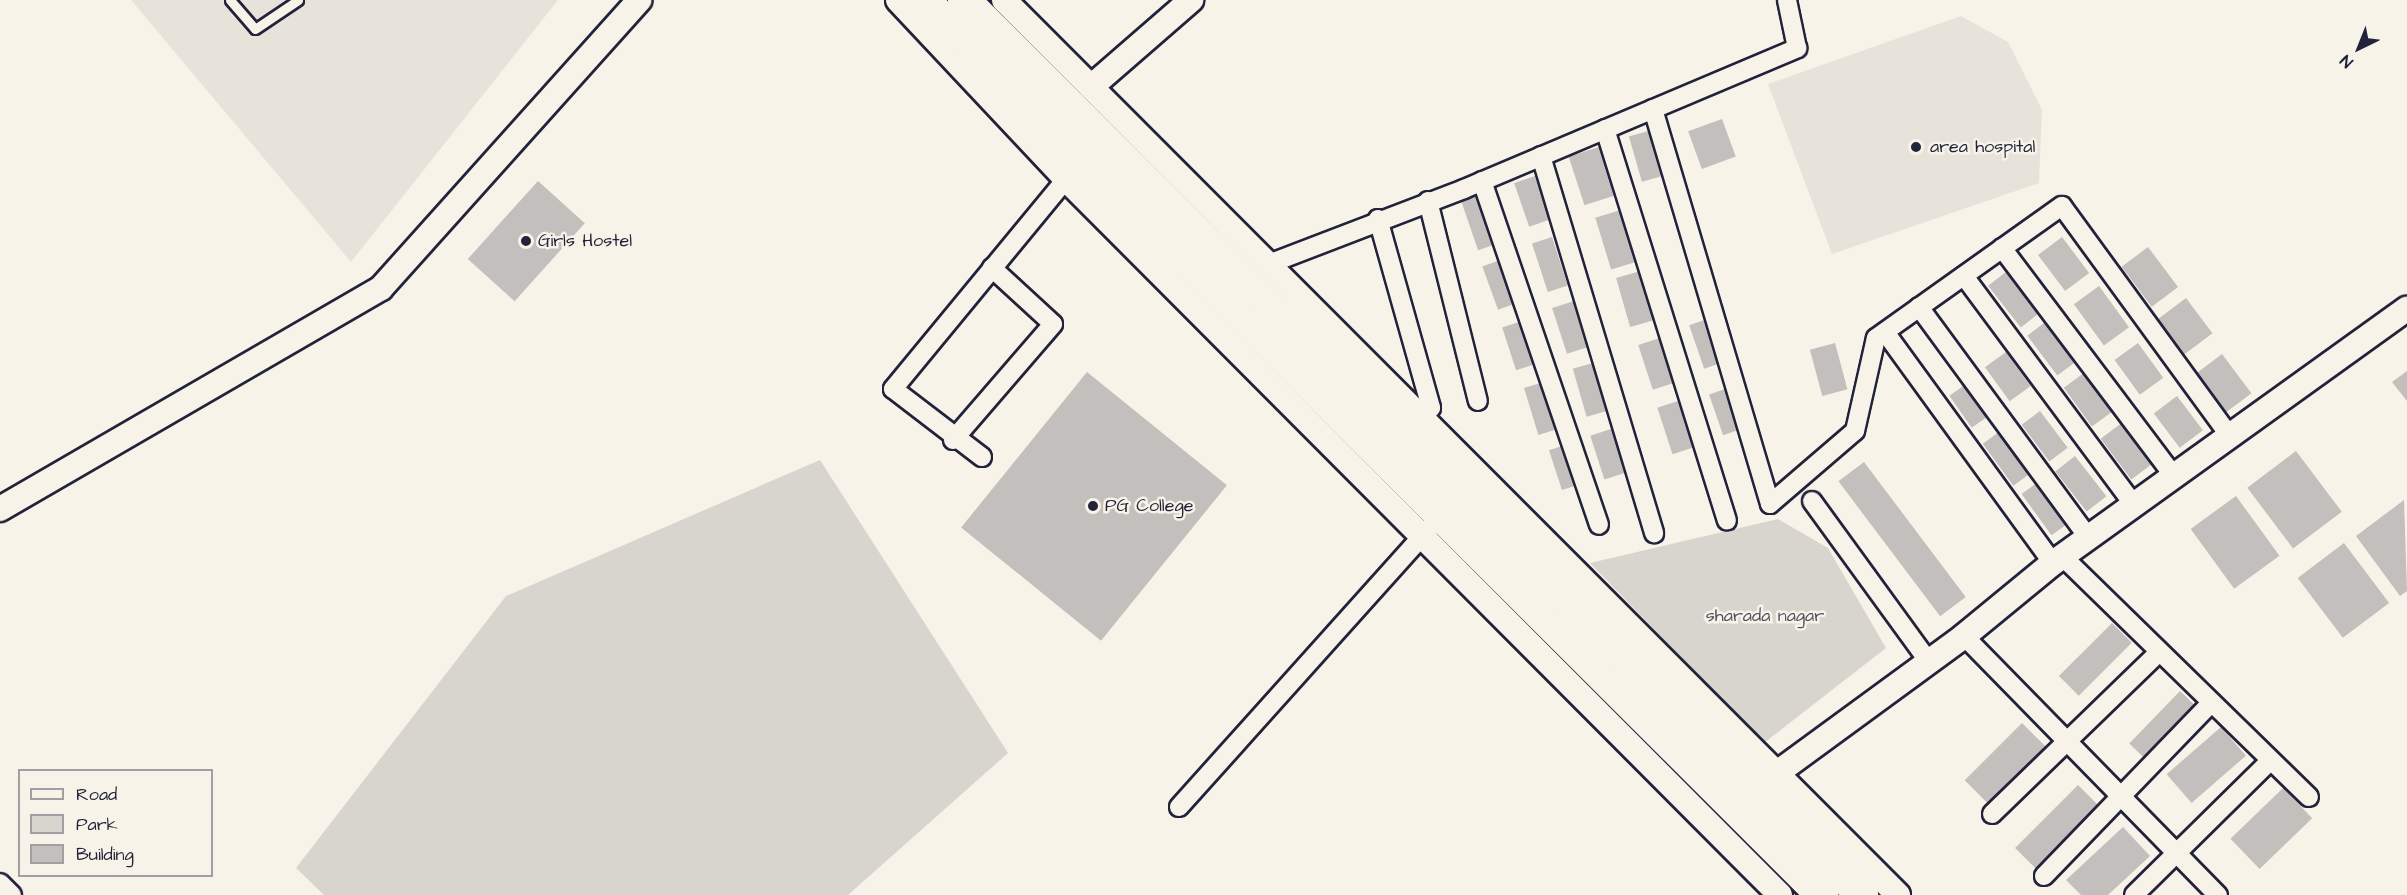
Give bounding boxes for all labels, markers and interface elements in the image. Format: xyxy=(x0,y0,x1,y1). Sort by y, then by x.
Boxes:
north arrow xyxy=(2329,18,2389,78)
text: N xyxy=(2336,50,2358,73)
place label: area hospital xyxy=(1930,136,2035,158)
marker: area hospital xyxy=(1907,138,1925,156)
place label: Girls Hostel xyxy=(538,230,632,252)
marker: Girls Hostel xyxy=(519,234,533,248)
place label: PG College xyxy=(1105,495,1193,517)
marker: PG College xyxy=(1086,499,1100,513)
park label: sharada nagar xyxy=(1706,605,1824,627)
legend xyxy=(18,769,213,877)
text: Road xyxy=(76,782,117,807)
text: Park xyxy=(76,812,118,837)
text: Building xyxy=(76,842,134,867)

